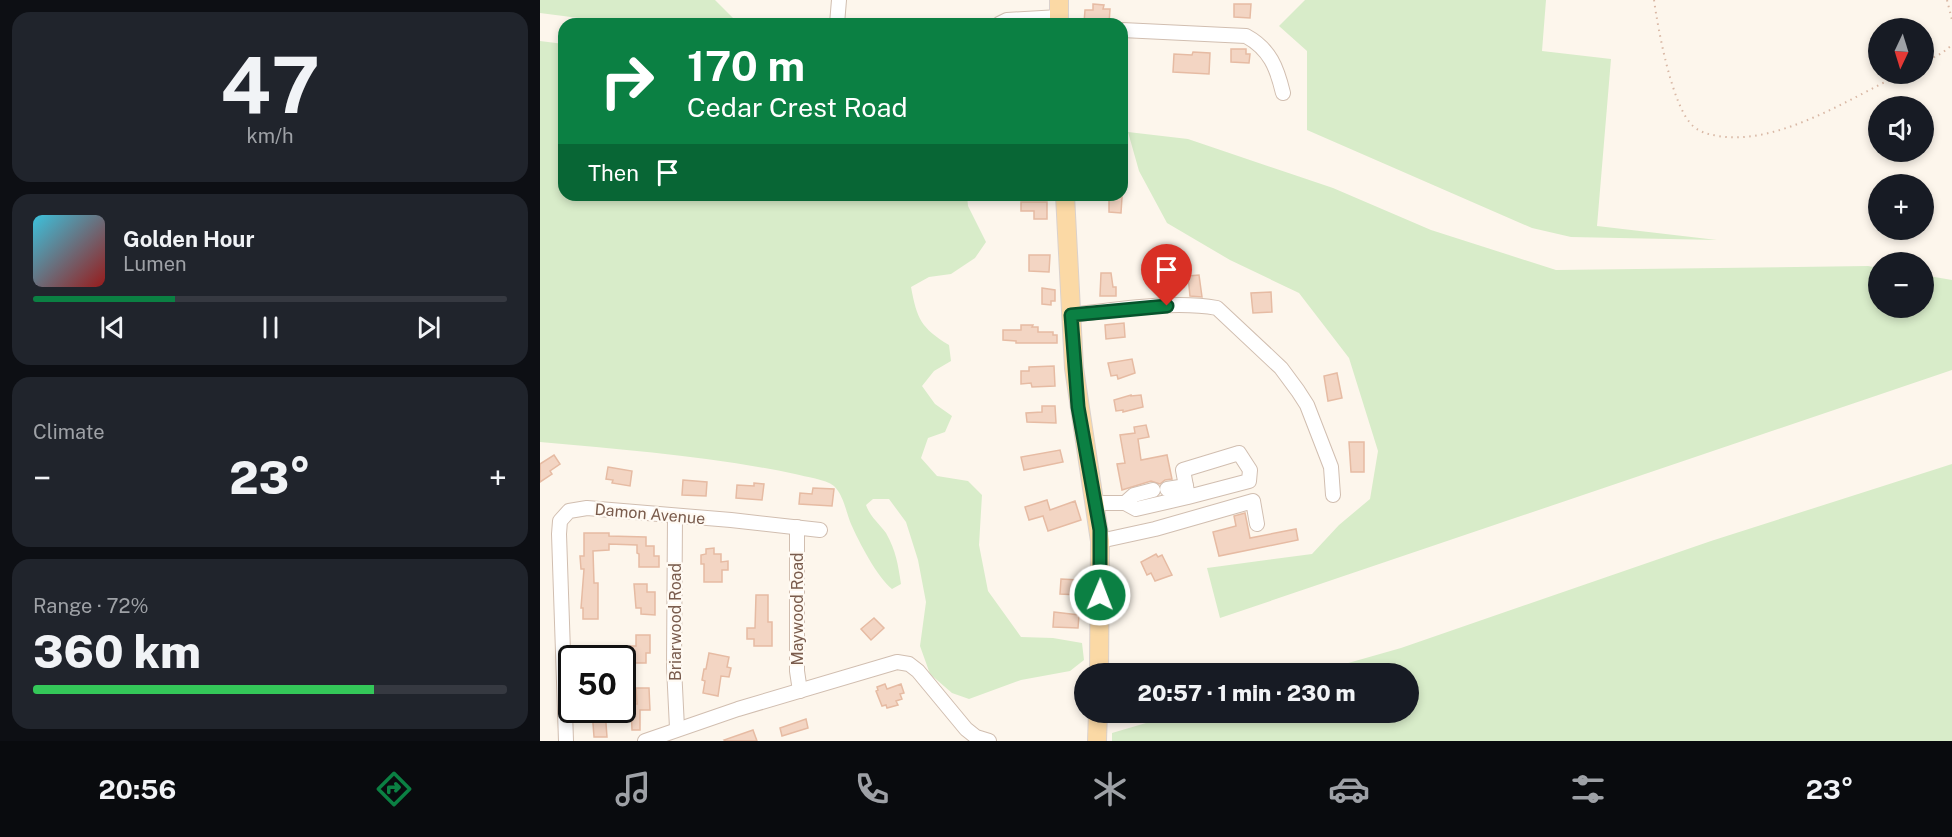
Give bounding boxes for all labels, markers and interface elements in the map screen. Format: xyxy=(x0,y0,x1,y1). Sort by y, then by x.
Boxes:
north arrow xyxy=(1868,18,1934,84)
map controls xyxy=(1868,18,1934,318)
text: 47 xyxy=(220,39,320,131)
text: 170 m xyxy=(687,41,805,90)
icon: right xyxy=(588,42,666,120)
text: Cedar Crest Road xyxy=(687,91,908,123)
button: sound xyxy=(1868,96,1934,162)
text: km/h xyxy=(246,124,294,148)
icon: arrive xyxy=(651,156,684,189)
text: Then xyxy=(588,160,639,186)
button: + xyxy=(1868,174,1934,240)
text: Golden Hour xyxy=(123,226,254,252)
pin xyxy=(1141,244,1192,306)
text: Lumen xyxy=(123,252,187,276)
button: − xyxy=(1868,252,1934,318)
icon: arrive xyxy=(1150,253,1183,286)
icon: previous xyxy=(96,311,129,344)
icon: pause xyxy=(254,311,287,344)
icon: next xyxy=(412,311,445,344)
text: Climate xyxy=(33,420,105,444)
text: 23° xyxy=(229,451,311,504)
text: − xyxy=(33,459,51,497)
text: + xyxy=(489,459,507,497)
street label: Damon Avenue xyxy=(594,500,706,528)
street label: Maywood Road xyxy=(788,552,807,666)
street label: Briarwood Road xyxy=(666,563,685,681)
position arrow xyxy=(1068,563,1132,627)
text: Range · 72% xyxy=(33,594,149,618)
text: 360 km xyxy=(33,625,201,678)
speed limit sign: 50 xyxy=(558,645,636,723)
text: 20:57 · 1 min · 230 m xyxy=(1138,680,1355,706)
icon: directions xyxy=(373,768,415,810)
icon: music xyxy=(612,768,654,810)
icon: phone xyxy=(851,768,893,810)
icon: climate xyxy=(1089,768,1131,810)
icon: car xyxy=(1328,768,1370,810)
icon: filters xyxy=(1567,768,1609,810)
text: 20:56 xyxy=(98,773,176,805)
text: 23° xyxy=(1806,773,1854,805)

